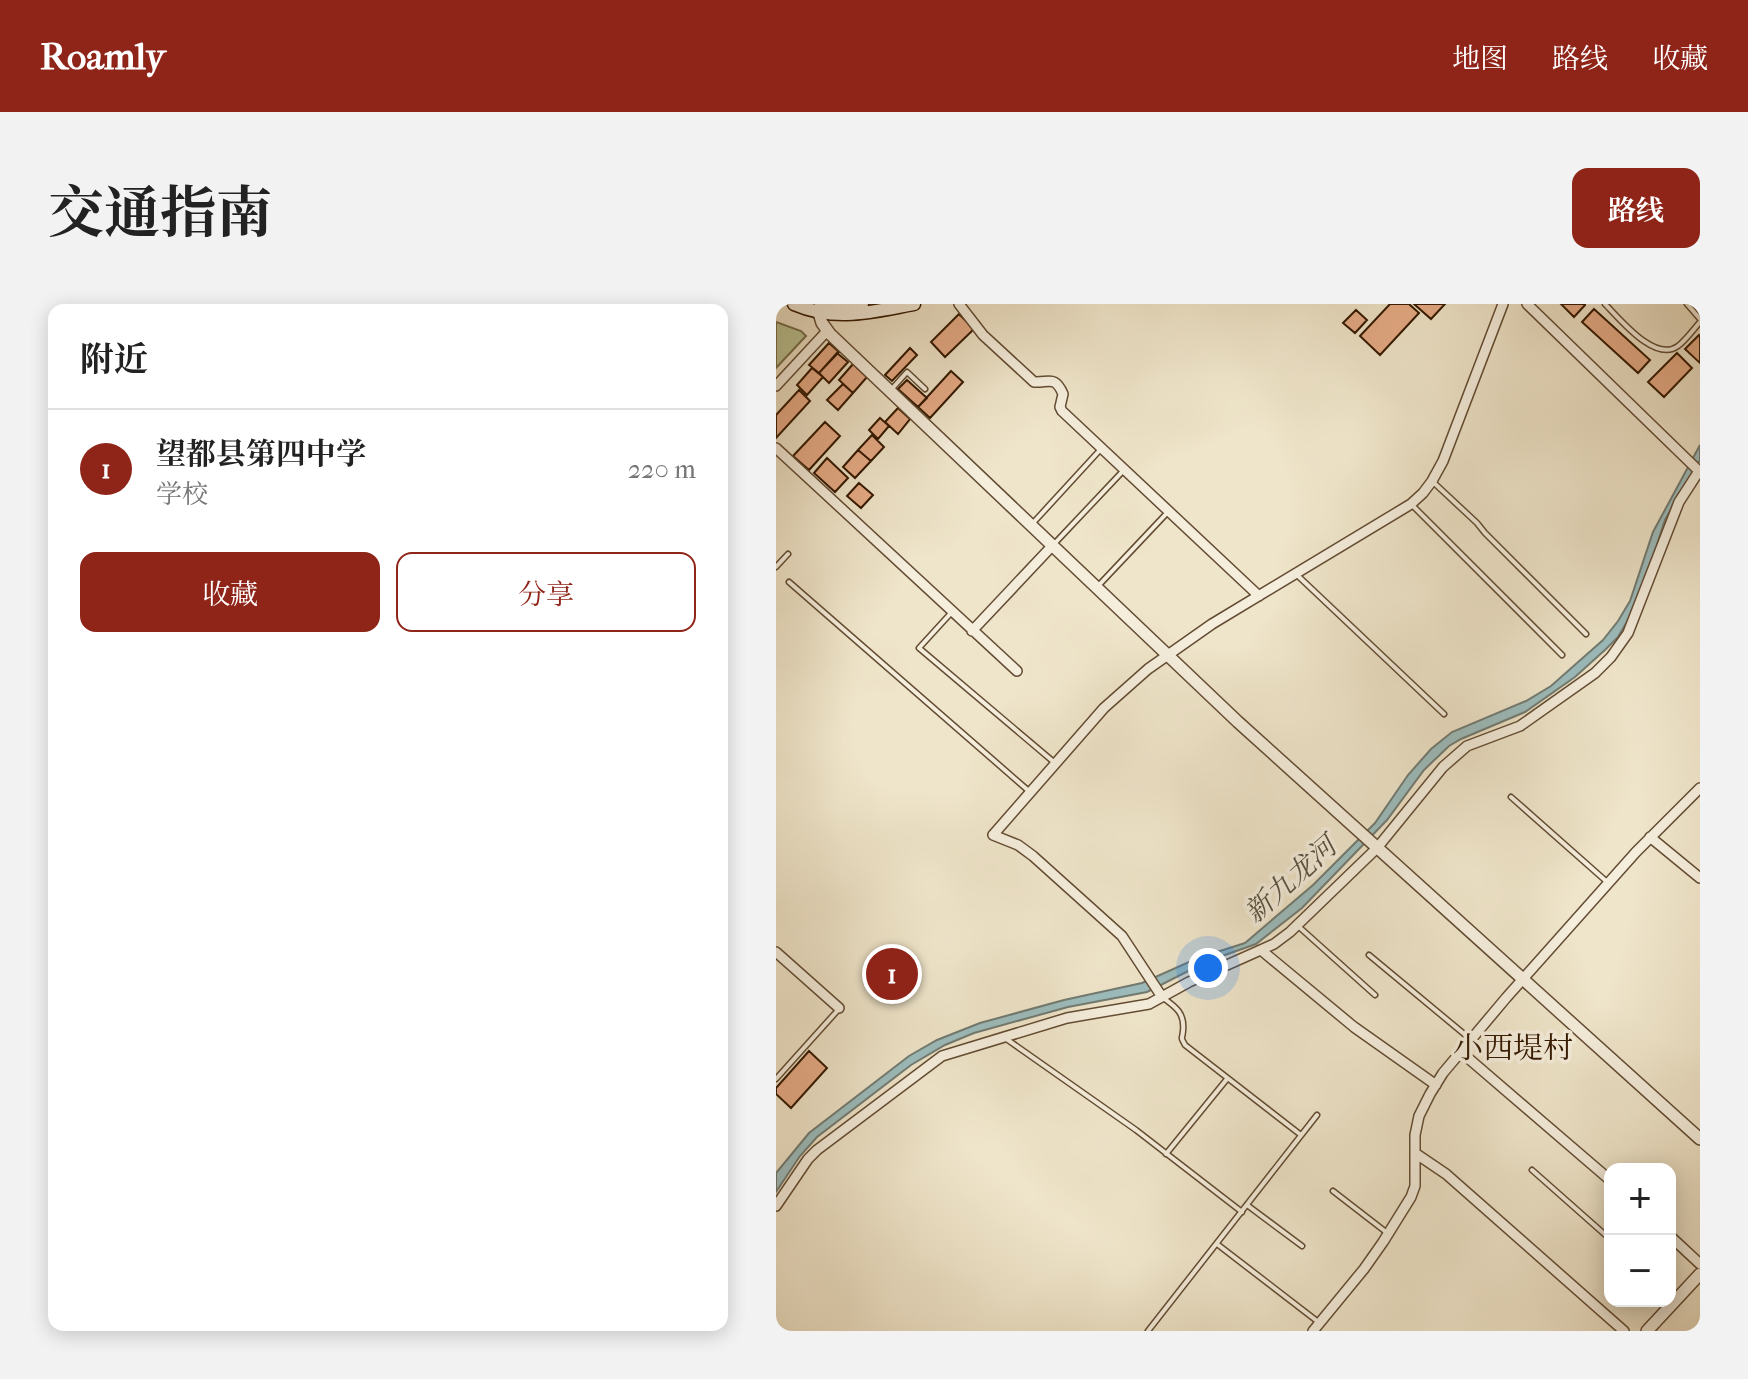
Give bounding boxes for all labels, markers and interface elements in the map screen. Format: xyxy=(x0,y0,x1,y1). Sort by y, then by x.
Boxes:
text: Roamly xyxy=(40,34,166,79)
text: 地图 xyxy=(1452,42,1508,75)
text: 路线 xyxy=(1552,42,1608,75)
text: 收藏 xyxy=(1652,42,1708,75)
button: 路线 xyxy=(1572,168,1700,248)
text: 交通指南 xyxy=(48,181,272,246)
text: 附近 xyxy=(80,340,148,380)
text: 望都县第四中学 xyxy=(156,437,366,472)
text: 1 xyxy=(101,454,111,485)
text: 220 m xyxy=(628,454,696,485)
text: 学校 xyxy=(156,479,208,510)
button: 收藏 xyxy=(80,552,380,632)
button: 分享 xyxy=(396,552,696,632)
water label: 新九龙河 xyxy=(1238,826,1347,929)
pin: 1 xyxy=(866,944,918,1004)
your location xyxy=(1188,948,1228,988)
district label: 小西堤村 xyxy=(1453,1031,1573,1066)
map controls xyxy=(1604,1163,1676,1307)
button: + xyxy=(1604,1163,1676,1235)
button: − xyxy=(1604,1235,1676,1307)

